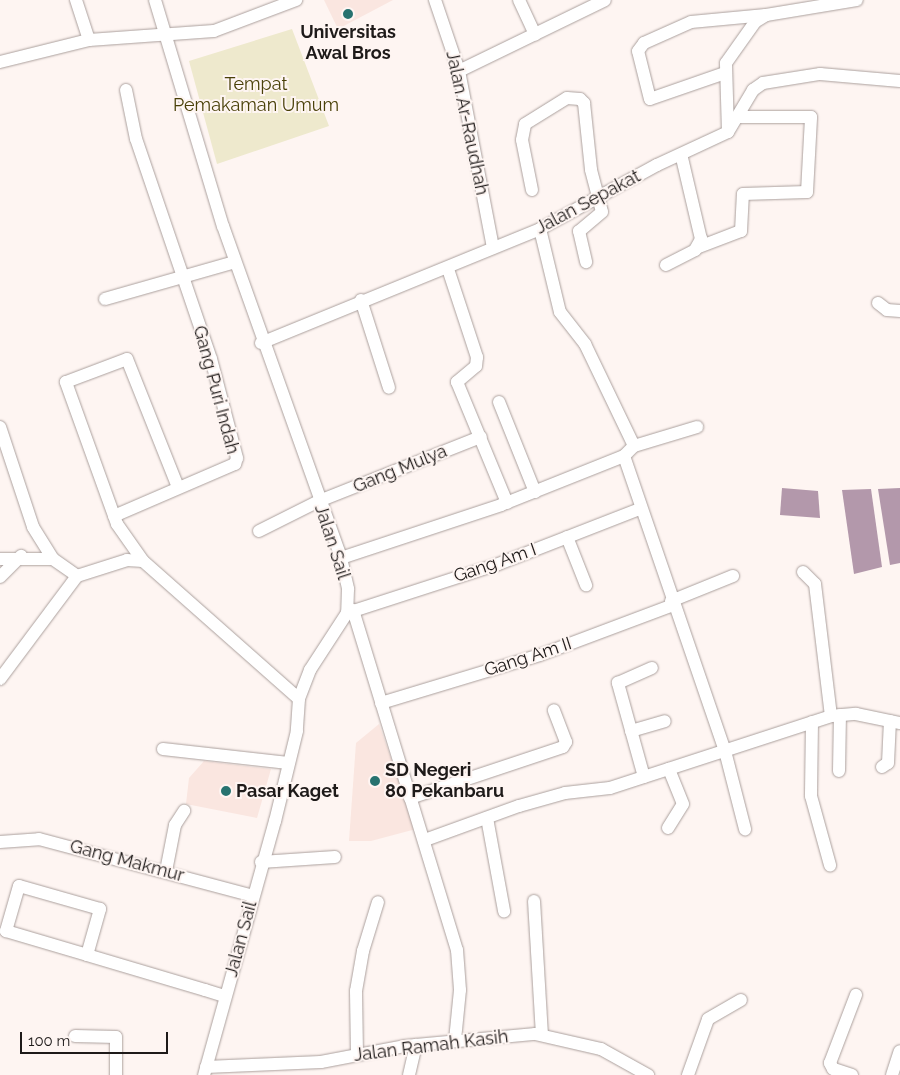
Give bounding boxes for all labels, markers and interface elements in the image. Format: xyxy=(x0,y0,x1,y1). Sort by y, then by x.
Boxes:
marker: Universitas Awal Bros xyxy=(342,8,354,20)
place label: Universitas Awal Bros xyxy=(300,22,396,64)
street label: Jalan Ar-Raudhah xyxy=(441,49,493,197)
park label: Tempat Pemakaman Umum xyxy=(173,74,339,116)
street label: Jalan Sepakat xyxy=(532,165,644,239)
street label: Gang Puri Indah xyxy=(188,323,244,457)
street label: Gang Mulya xyxy=(350,440,450,498)
street label: Jalan Sail xyxy=(310,502,354,582)
street label: Gang Am I xyxy=(451,539,539,587)
street label: Gang Am II xyxy=(481,633,575,681)
place label: SD Negeri 80 Pekanbaru xyxy=(385,760,504,802)
marker: SD Negeri 80 Pekanbaru xyxy=(369,775,381,787)
place label: Pasar Kaget xyxy=(236,780,339,802)
marker: Pasar Kaget xyxy=(220,785,232,797)
street label: Gang Makmur xyxy=(67,835,187,887)
street label: Jalan Sail xyxy=(221,899,261,979)
scale bar xyxy=(22,1022,170,1054)
street label: Jalan Ramah Kasih xyxy=(353,1026,509,1066)
text: 100 m xyxy=(28,1032,70,1050)

